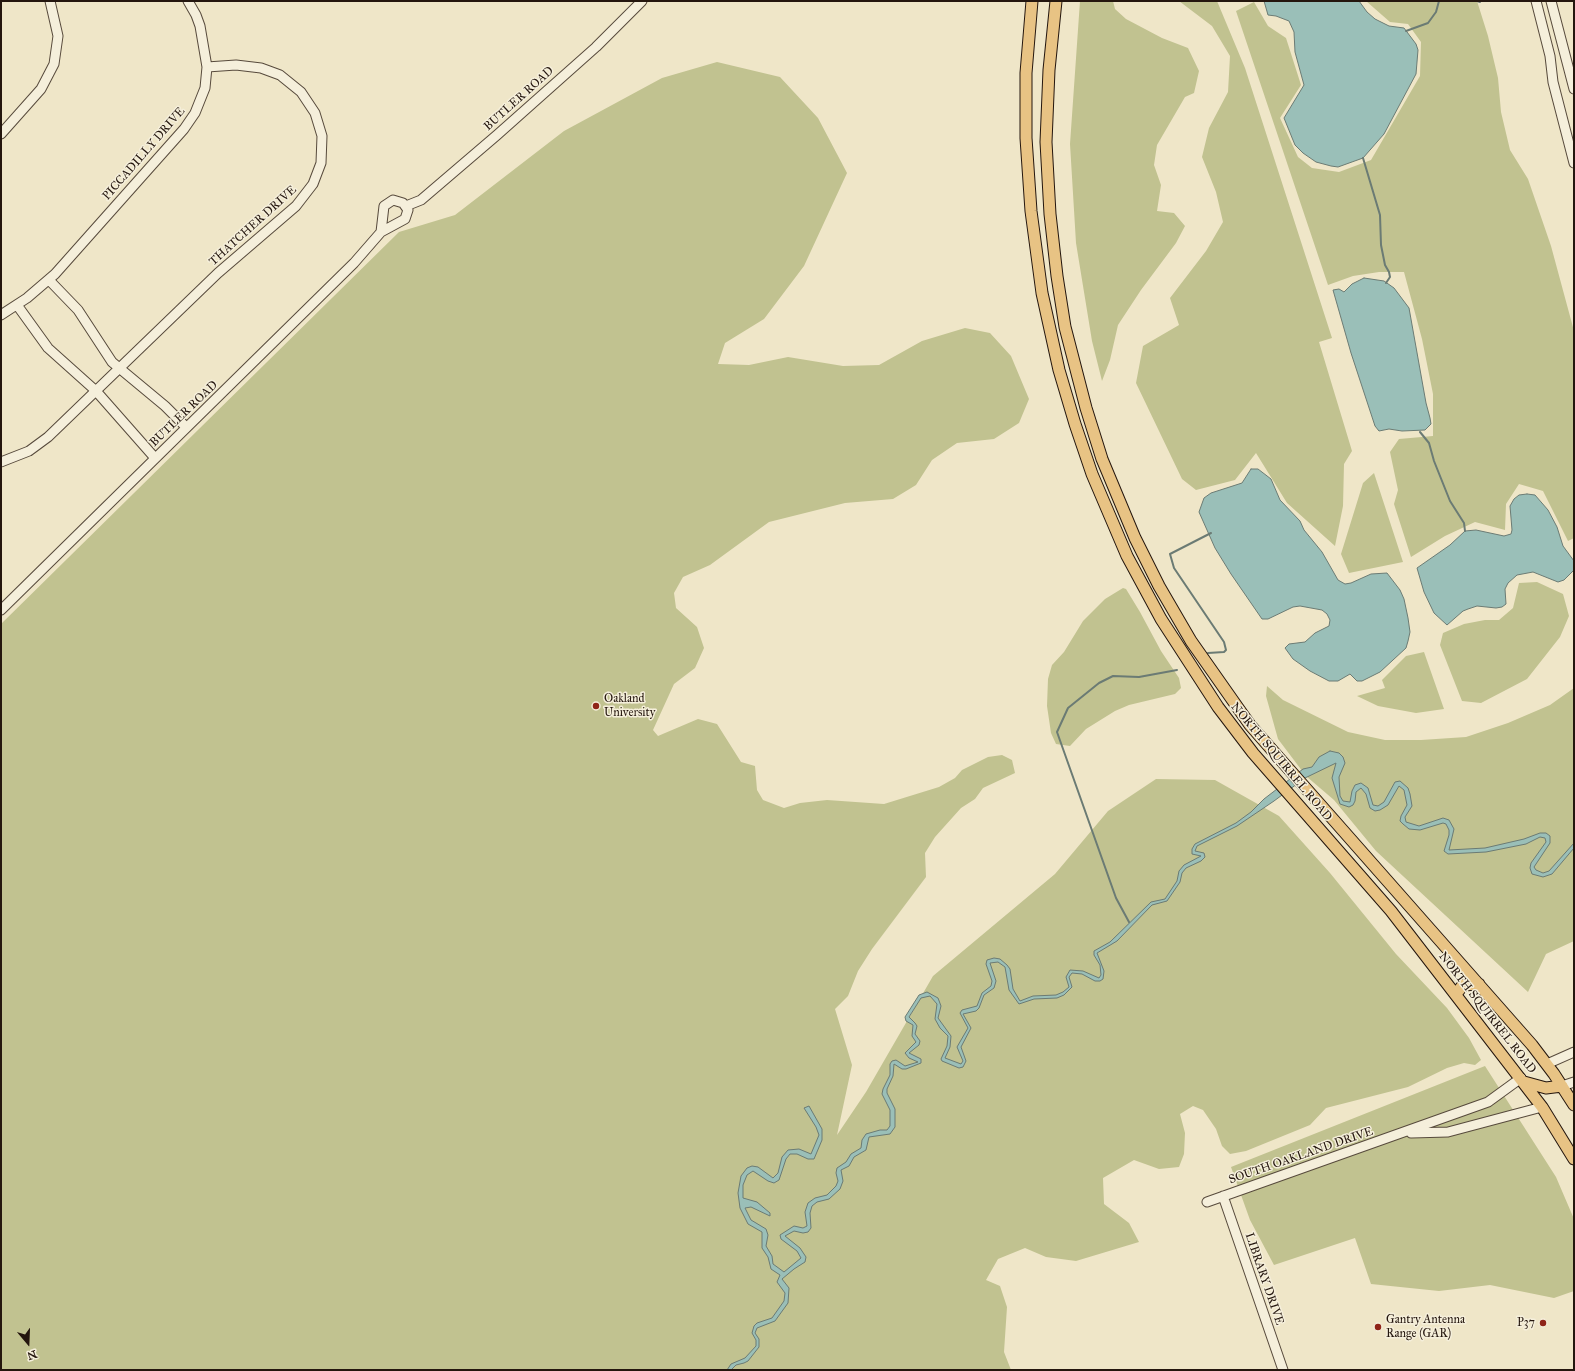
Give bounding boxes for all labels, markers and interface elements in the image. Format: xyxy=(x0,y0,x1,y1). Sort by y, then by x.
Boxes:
street label: BUTLER ROAD xyxy=(481,64,557,134)
street label: PICCADILLY DRIVE xyxy=(100,105,188,203)
street label: THATCHER DRIVE xyxy=(206,183,300,269)
street label: BUTLER ROAD xyxy=(147,378,221,450)
place label: Oakland University xyxy=(604,692,655,720)
street label: NORTH SQUIRREL ROAD xyxy=(1227,700,1335,824)
marker: Oakland University xyxy=(591,701,601,711)
street label: NORTH SQUIRREL ROAD xyxy=(1435,949,1539,1077)
street label: SOUTH OAKLAND DRIVE xyxy=(1227,1125,1375,1187)
street label: LIBRARY DRIVE xyxy=(1241,1231,1287,1327)
place label: Gantry Antenna Range (GAR) xyxy=(1386,1313,1465,1341)
place label: P37 xyxy=(1517,1316,1535,1330)
marker: P37 xyxy=(1538,1318,1548,1328)
marker: Gantry Antenna Range (GAR) xyxy=(1373,1322,1383,1332)
north arrow xyxy=(8,1323,48,1363)
text: N xyxy=(26,1347,39,1362)

